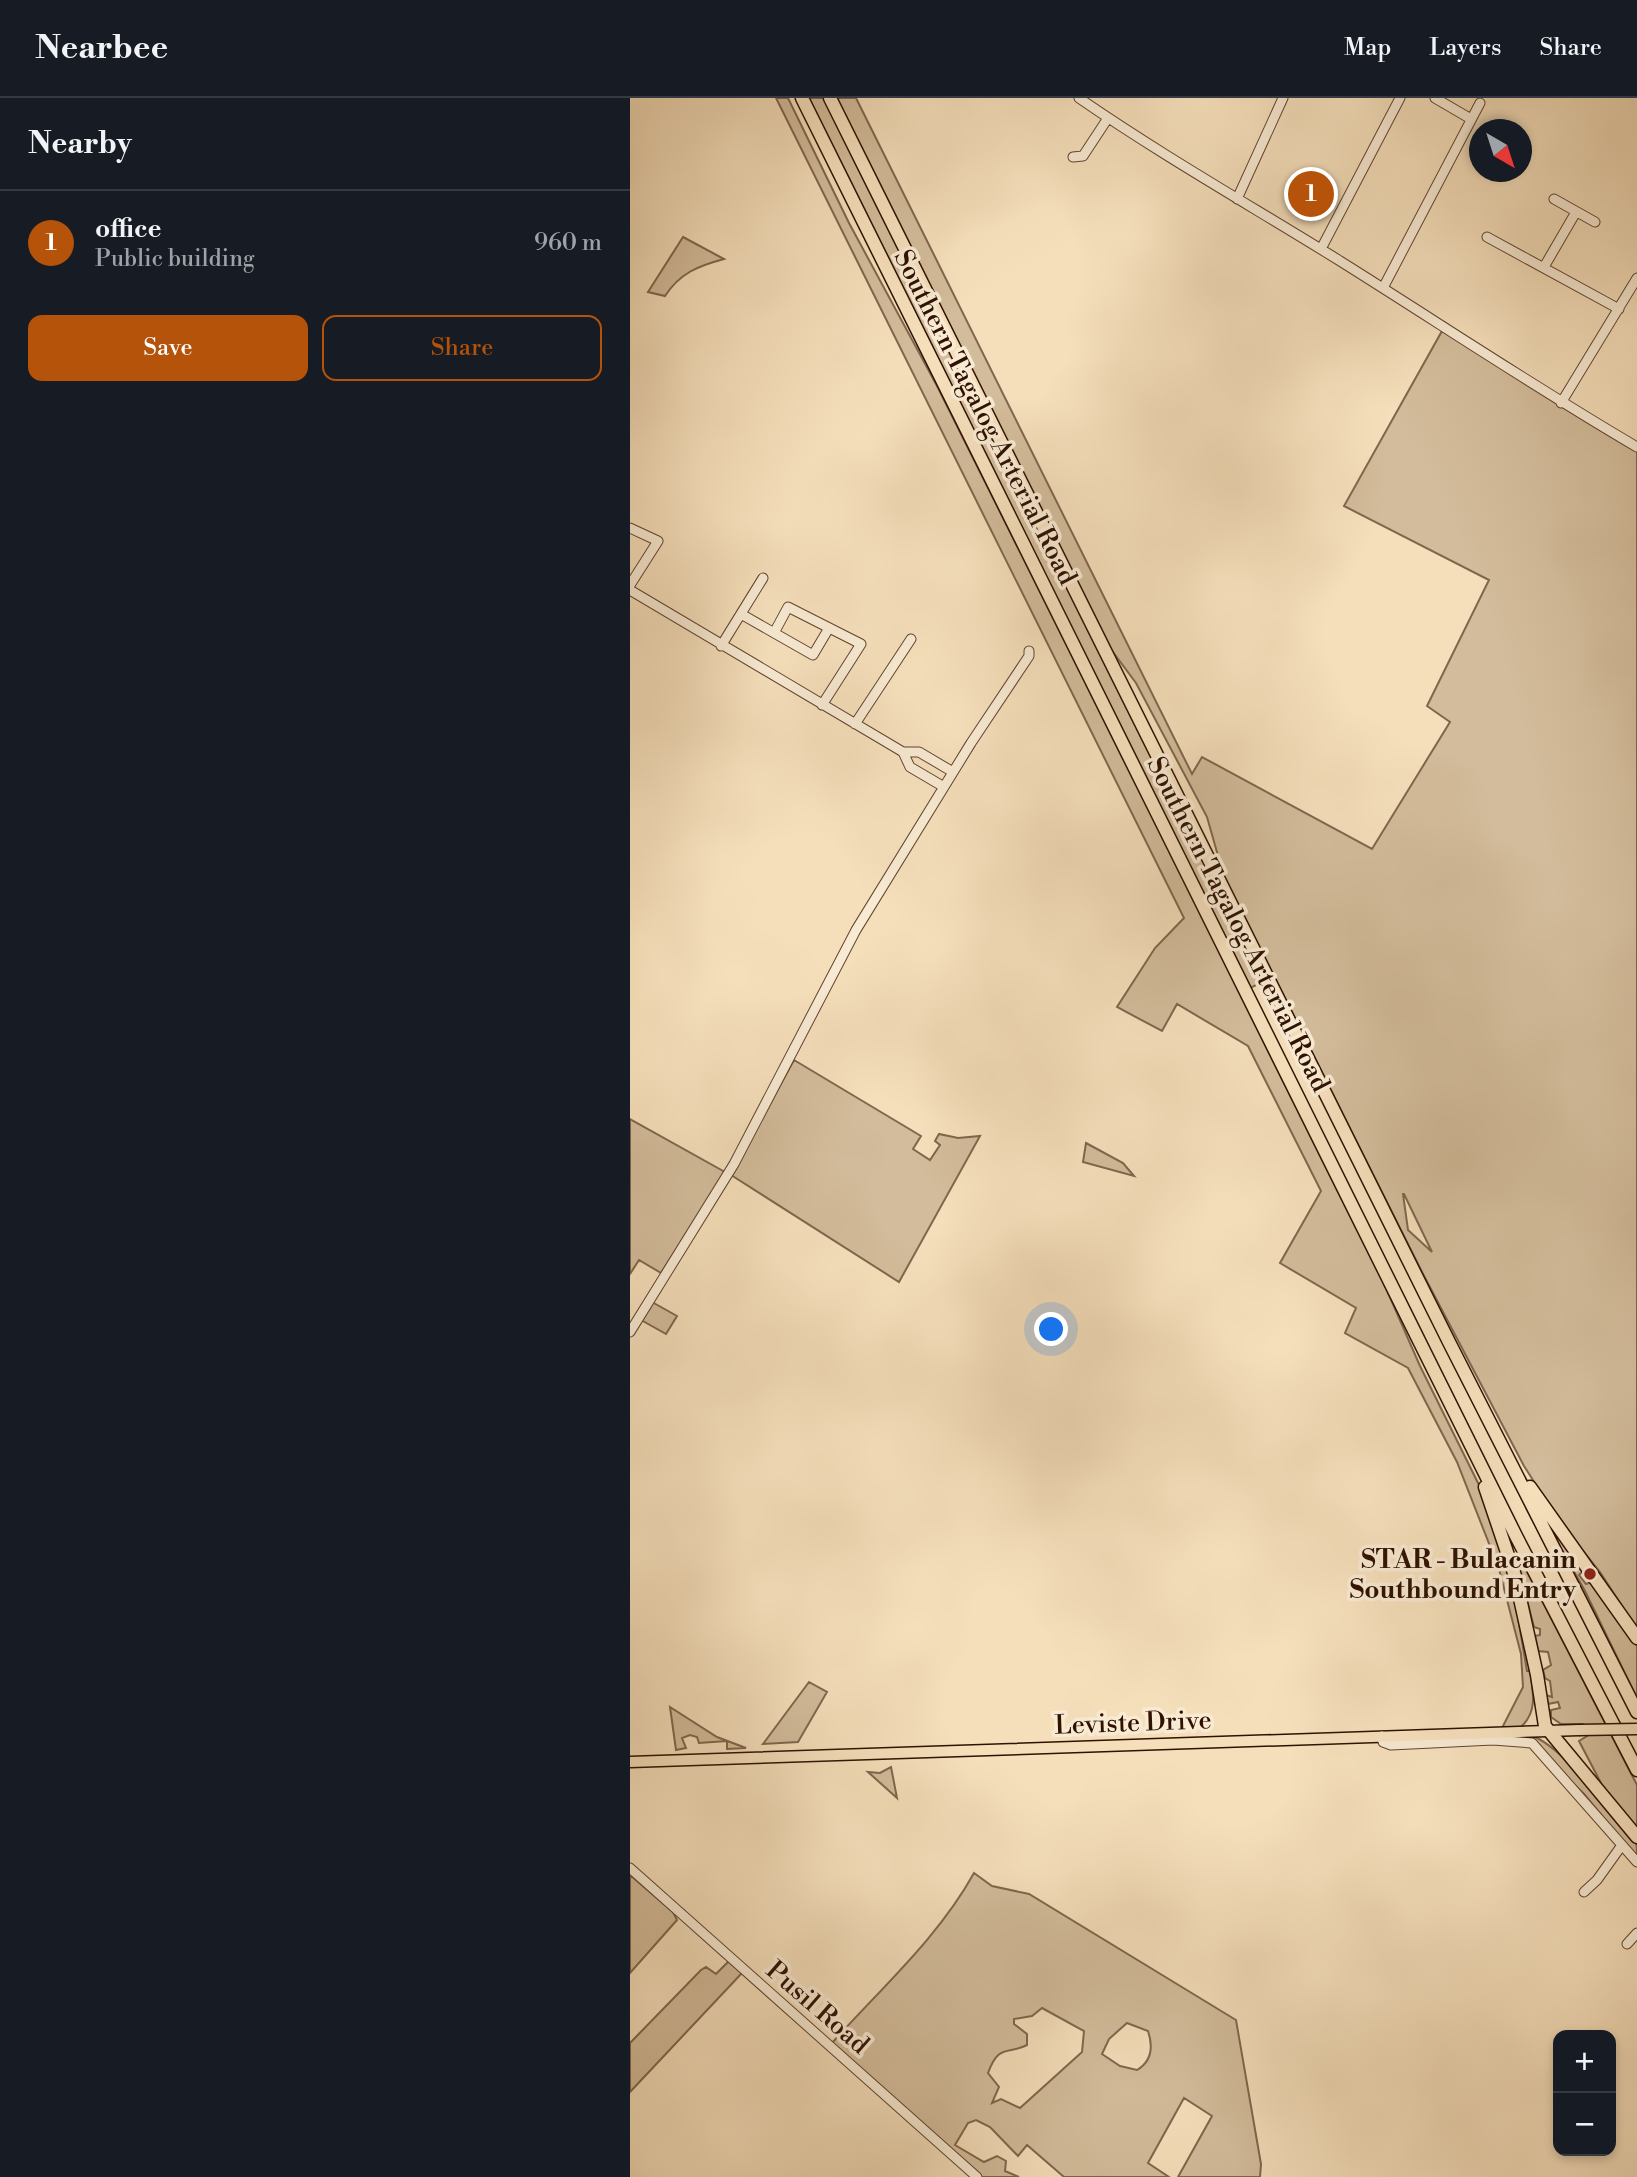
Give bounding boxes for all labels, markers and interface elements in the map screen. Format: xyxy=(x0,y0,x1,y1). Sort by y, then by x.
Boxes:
text: Nearbee xyxy=(35,28,168,69)
text: Map xyxy=(1344,33,1391,63)
text: Layers xyxy=(1429,33,1501,63)
text: Share xyxy=(1539,33,1602,63)
north arrow xyxy=(1469,119,1532,182)
text: Nearby xyxy=(28,125,132,163)
pin: 1 xyxy=(1288,168,1334,220)
text: office xyxy=(95,213,162,245)
text: 1 xyxy=(45,229,57,257)
text: 960 m xyxy=(534,229,602,257)
text: Public building xyxy=(95,245,255,273)
street label: Southern Tagalog Arterial Road xyxy=(887,245,1084,590)
button: Save xyxy=(28,315,308,381)
button: Share xyxy=(322,315,602,381)
street label: Southern Tagalog Arterial Road xyxy=(1140,752,1337,1097)
your location xyxy=(1034,1312,1068,1346)
place label: STAR - Bulacanin Southbound Entry xyxy=(1349,1544,1577,1606)
marker: STAR - Bulacanin Southbound Entry xyxy=(1582,1566,1598,1582)
street label: Leviste Drive xyxy=(1054,1704,1212,1742)
street label: Pusil Road xyxy=(759,1954,876,2061)
map controls xyxy=(1553,2030,1616,2156)
button: + xyxy=(1553,2030,1616,2093)
button: − xyxy=(1553,2093,1616,2156)

